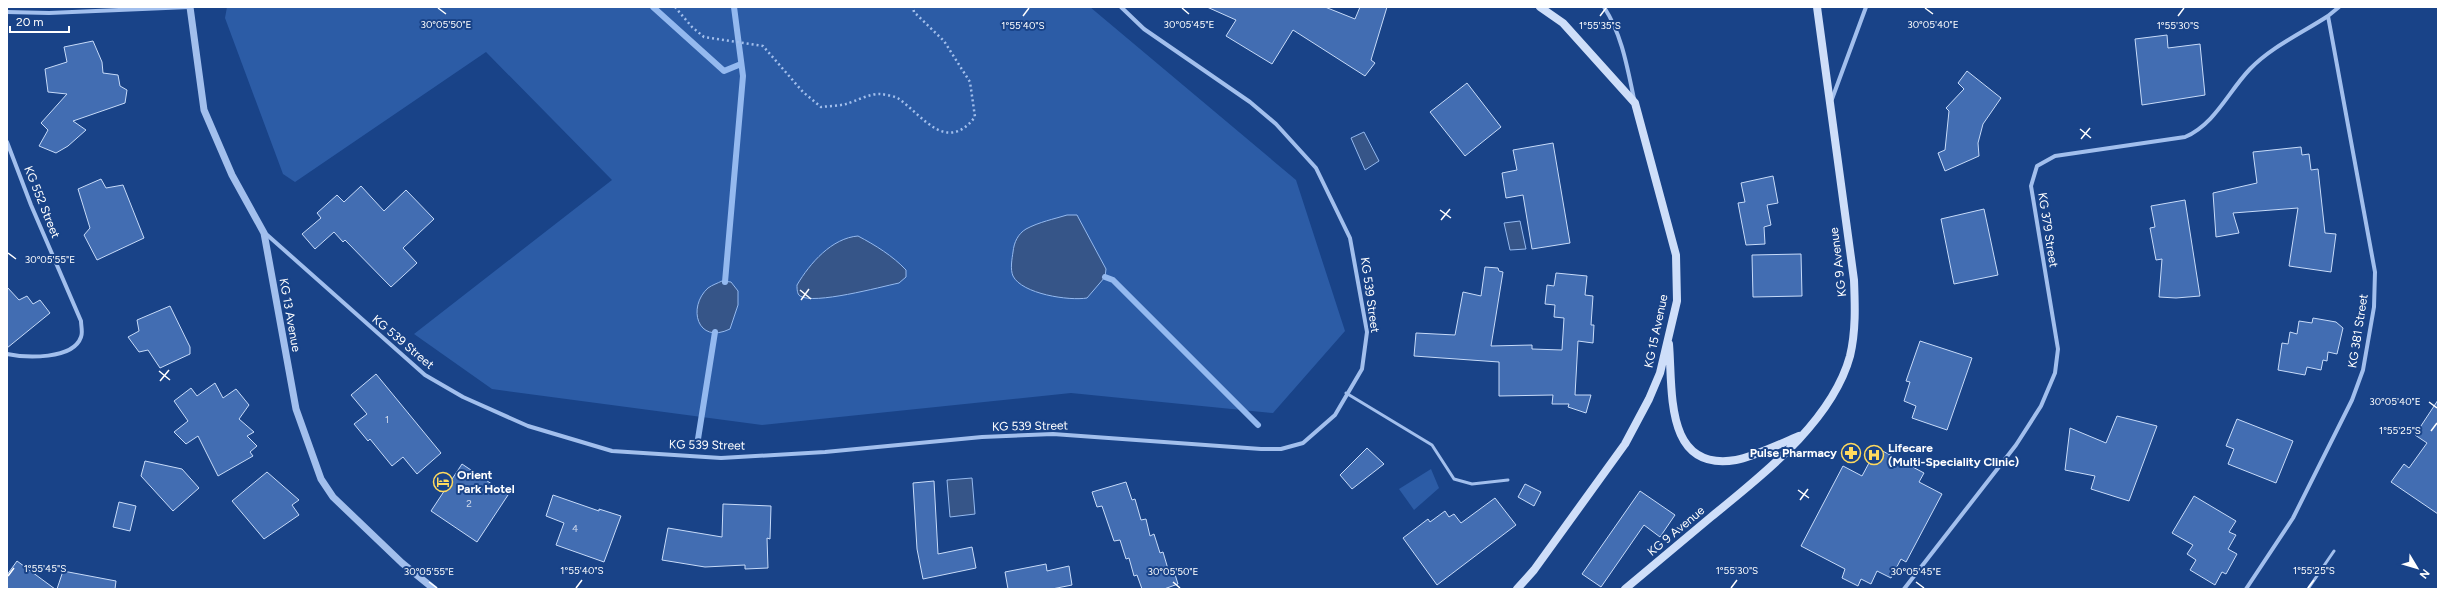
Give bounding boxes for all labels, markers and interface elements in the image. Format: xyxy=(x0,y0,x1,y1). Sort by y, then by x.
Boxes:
scale bar xyxy=(10,8,69,34)
text: 20 m xyxy=(16,15,44,29)
text: 30°05'50"E xyxy=(421,18,472,31)
text: 30°05'45"E xyxy=(1164,18,1214,31)
text: 30°05'40"E xyxy=(1907,18,1959,31)
text: 1°55'40"S xyxy=(1001,19,1045,32)
text: 1°55'35"S xyxy=(1579,19,1621,32)
text: 1°55'30"S xyxy=(2157,19,2199,32)
street label: KG 552 Street xyxy=(21,164,63,241)
street label: KG 379 Street xyxy=(2035,192,2061,269)
street label: KG 9 Avenue xyxy=(1827,226,1849,297)
text: 30°05'55"E xyxy=(25,253,75,266)
street label: KG 539 Street xyxy=(1358,256,1382,334)
street label: KG 13 Avenue xyxy=(277,277,303,353)
street label: KG 15 Avenue xyxy=(1641,293,1671,369)
street label: KG 381 Street xyxy=(2345,293,2371,369)
street label: KG 539 Street xyxy=(369,312,437,372)
text: 30°05'40"E xyxy=(2369,395,2421,408)
house number: 1 xyxy=(385,413,389,426)
street label: KG 539 Street xyxy=(992,418,1069,434)
text: 1°55'25"S xyxy=(2379,424,2421,437)
street label: KG 539 Street xyxy=(669,437,746,453)
place label: Lifecare (Multi-Speciality Clinic) xyxy=(1888,441,2020,469)
pharmacy icon: Pulse Pharmacy xyxy=(1840,442,1862,464)
hospital icon: Lifecare (Multi-Speciality Clinic) xyxy=(1863,444,1885,466)
place label: Pulse Pharmacy xyxy=(1750,446,1837,460)
place label: Orient Park Hotel xyxy=(457,468,515,496)
hotel icon: Orient Park Hotel xyxy=(432,471,454,493)
house number: 2 xyxy=(466,497,472,510)
street label: KG 9 Avenue xyxy=(1645,503,1708,559)
house number: 4 xyxy=(572,522,578,535)
north arrow xyxy=(2397,548,2437,588)
text: 1°55'45"S xyxy=(24,562,66,575)
text: 1°55'40"S xyxy=(560,564,604,577)
text: 1°55'30"S xyxy=(1716,564,1758,577)
text: 1°55'25"S xyxy=(2293,564,2335,577)
text: 30°05'55"E xyxy=(404,565,454,578)
text: 30°05'50"E xyxy=(1148,565,1199,578)
text: 30°05'45"E xyxy=(1891,565,1941,578)
text: N xyxy=(2417,566,2432,581)

